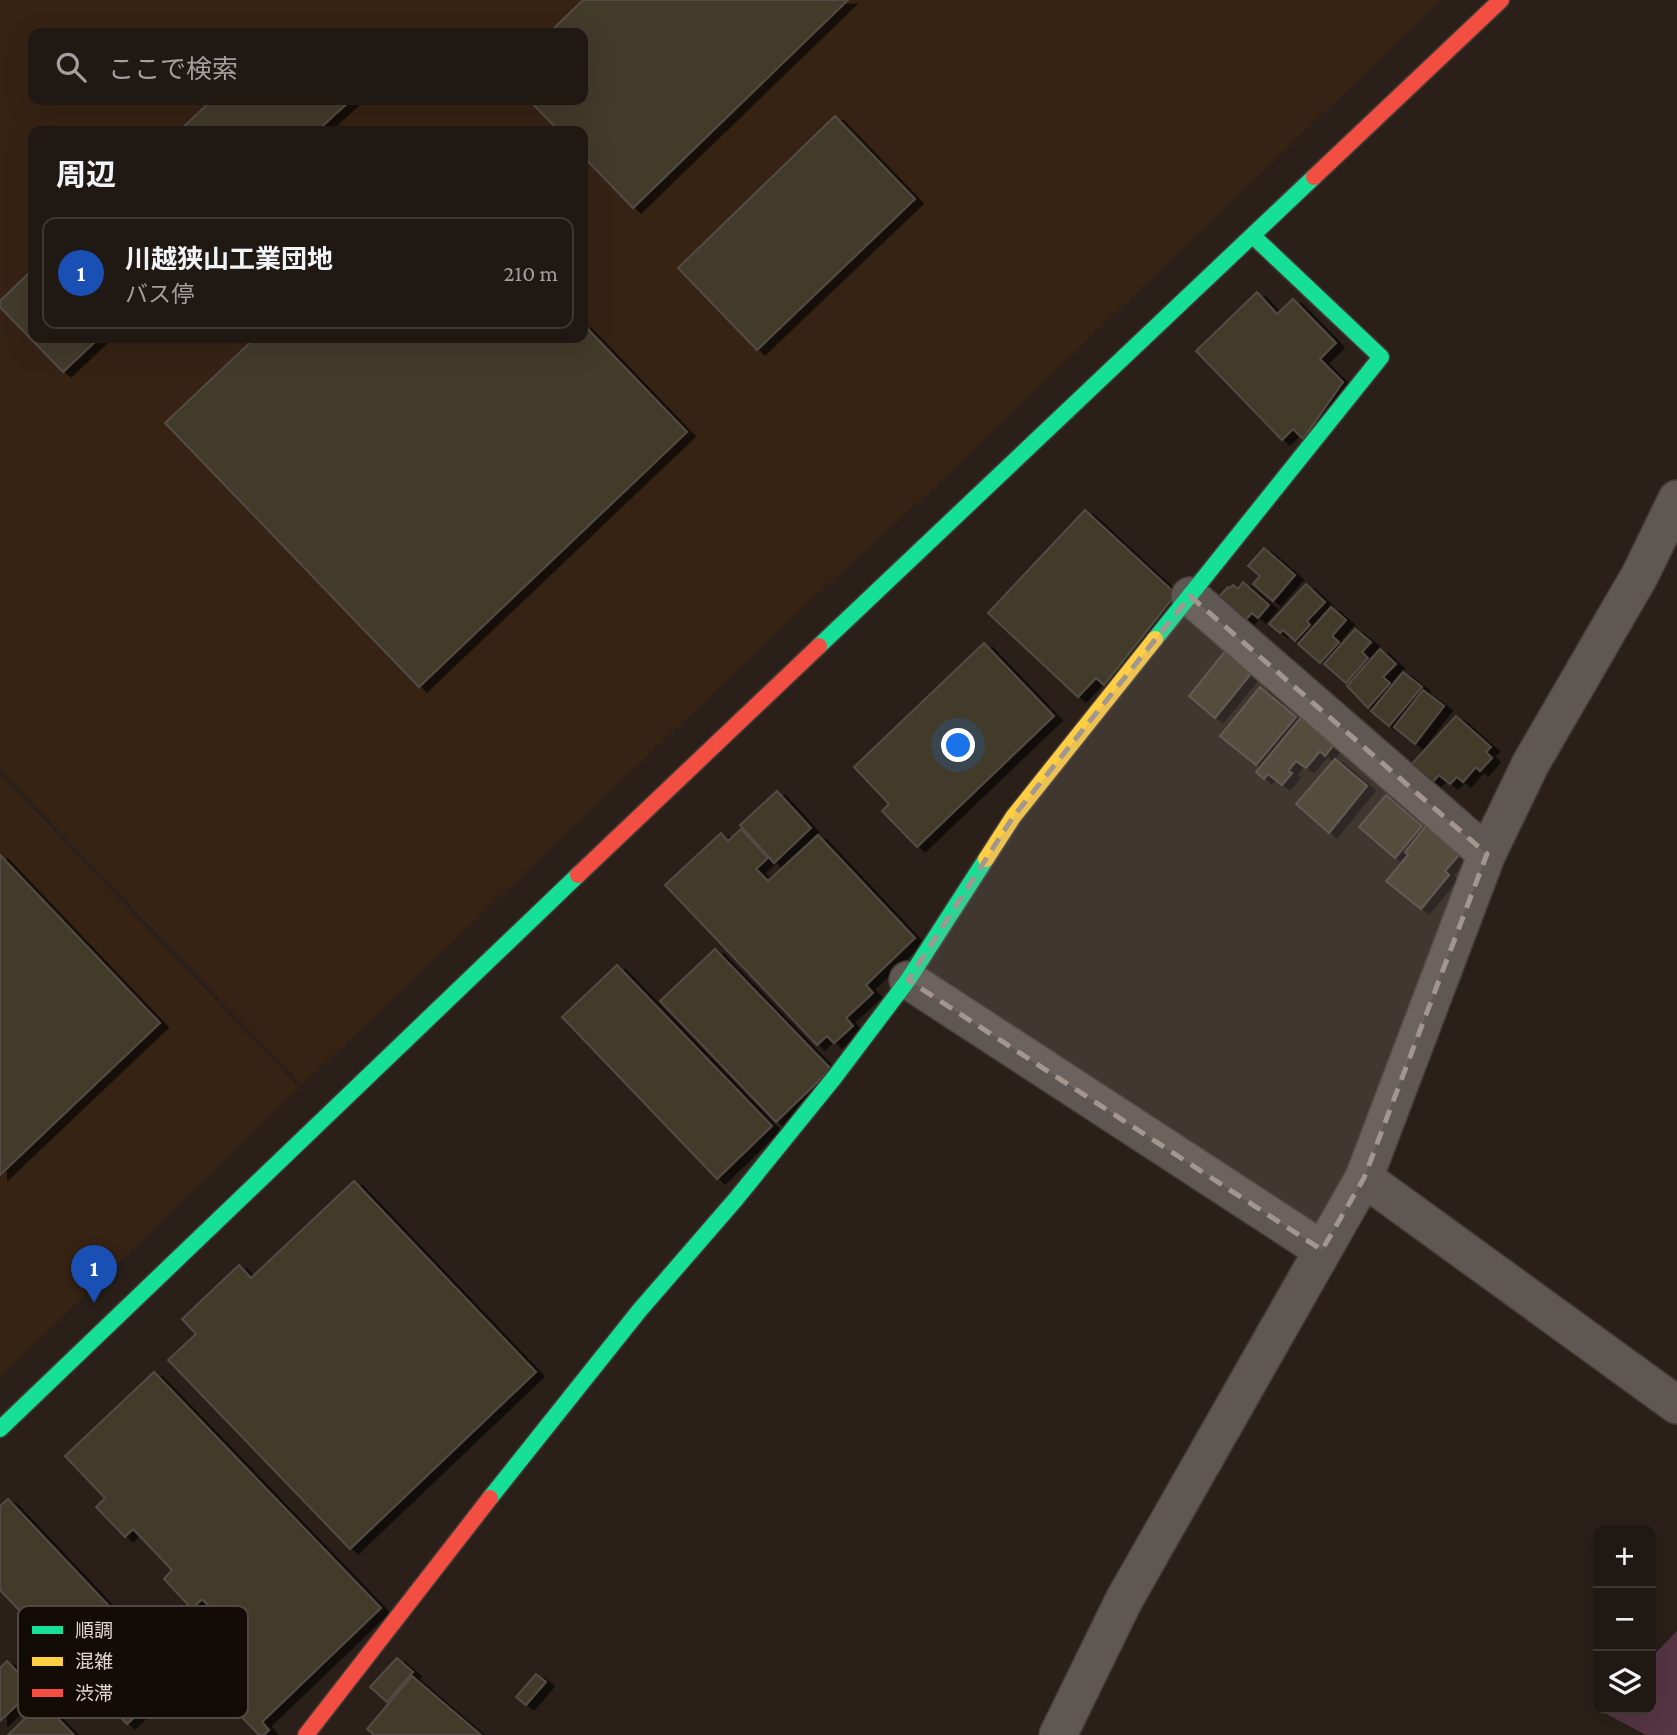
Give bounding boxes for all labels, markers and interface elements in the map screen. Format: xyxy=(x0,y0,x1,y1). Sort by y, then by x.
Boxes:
search box xyxy=(28,28,588,105)
icon: search xyxy=(52,48,90,86)
text: ここで検索 xyxy=(108,55,238,84)
text: 周辺 xyxy=(56,158,116,191)
text: 川越狭山工業団地 xyxy=(125,245,333,274)
text: 1 xyxy=(77,260,85,286)
text: 210 m xyxy=(504,260,558,286)
text: バス停 xyxy=(125,281,194,307)
your location xyxy=(941,728,975,762)
pin: 1 xyxy=(71,1245,117,1303)
map controls xyxy=(1593,1525,1656,1714)
button: + xyxy=(1593,1525,1656,1588)
button: − xyxy=(1593,1588,1656,1651)
legend xyxy=(18,1606,248,1718)
text: 順調 xyxy=(75,1620,113,1641)
text: 混雑 xyxy=(75,1651,113,1672)
button: layers xyxy=(1593,1651,1656,1714)
text: 渋滞 xyxy=(75,1683,113,1704)

